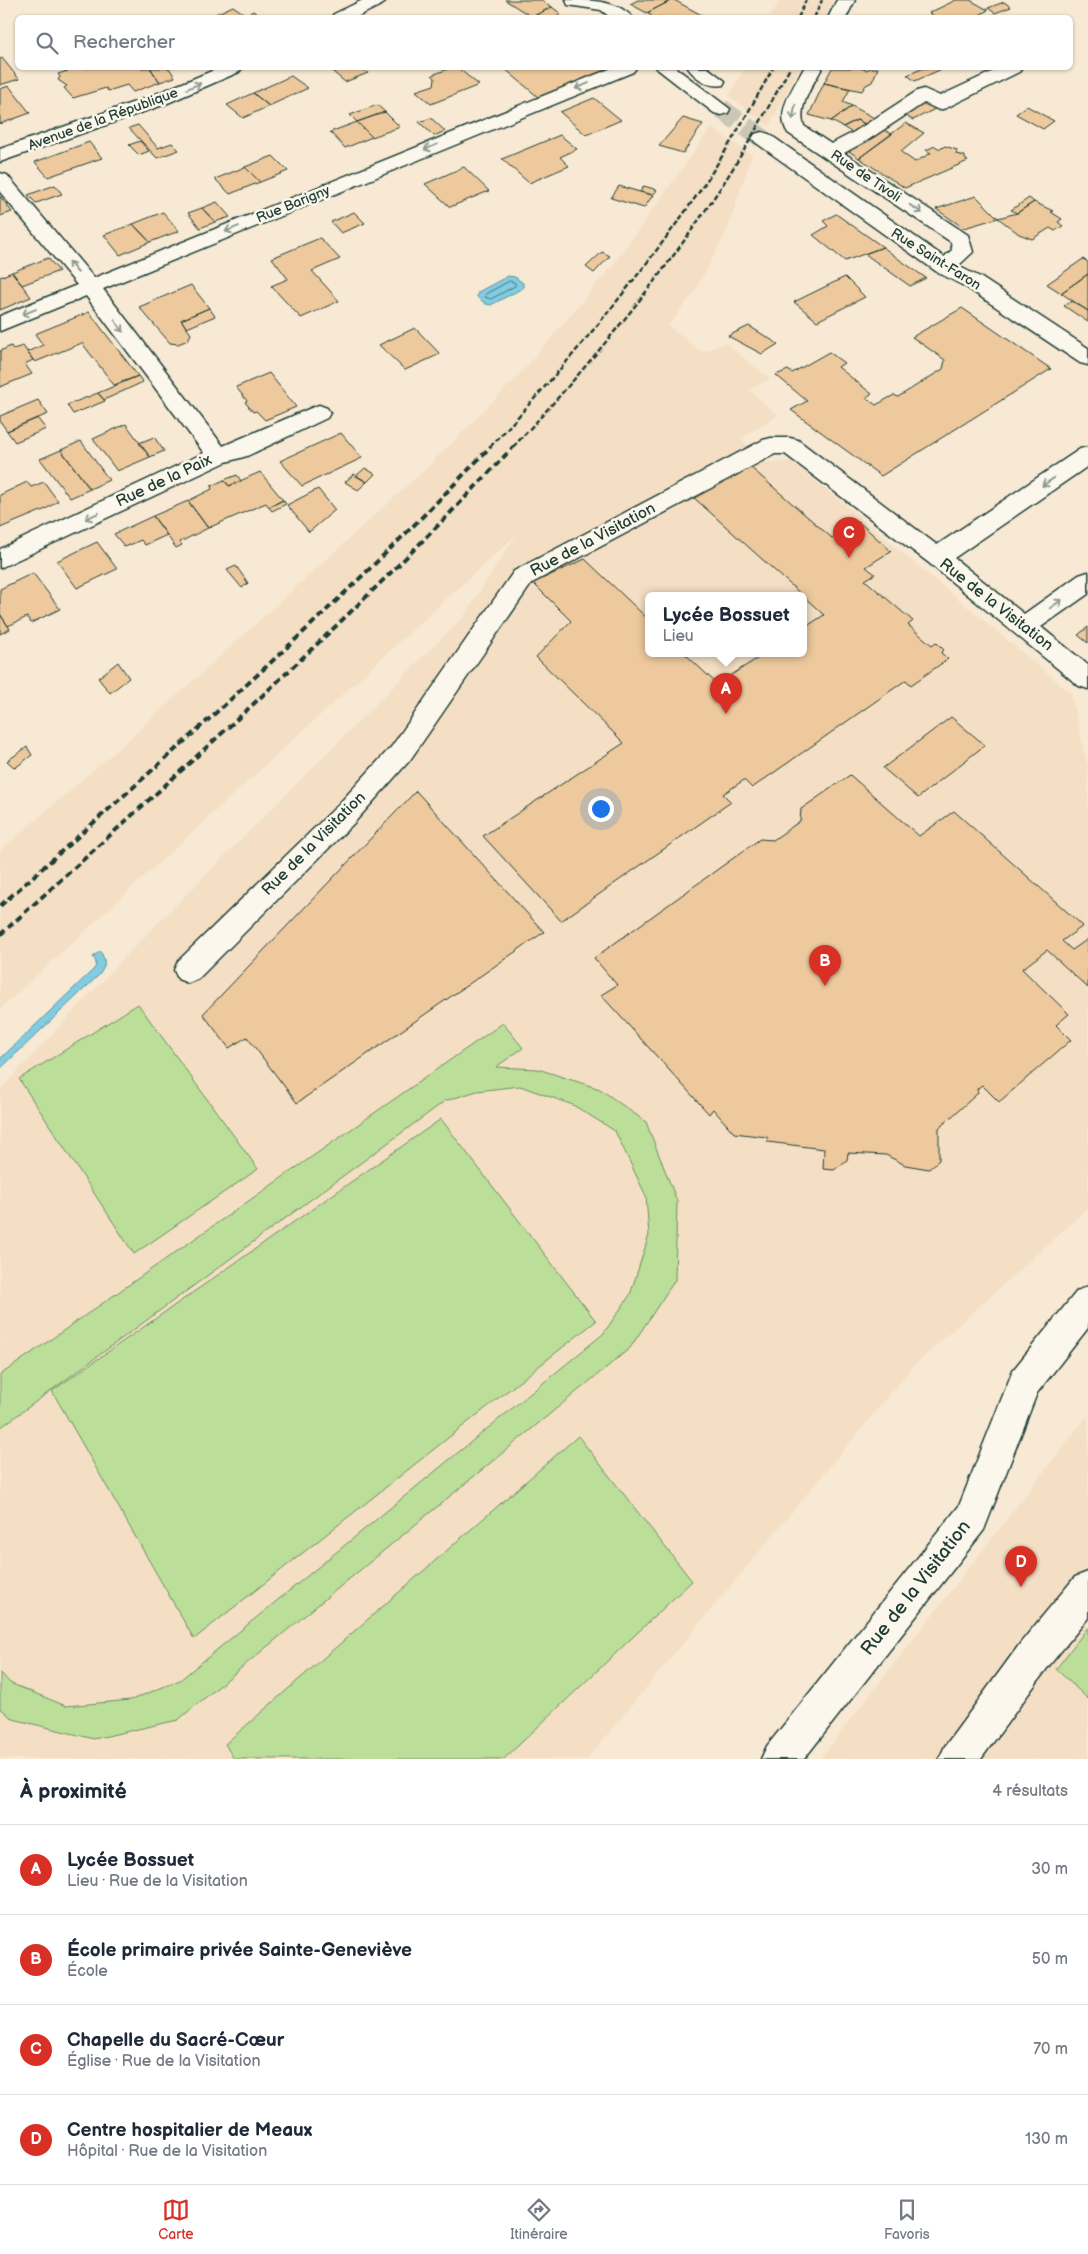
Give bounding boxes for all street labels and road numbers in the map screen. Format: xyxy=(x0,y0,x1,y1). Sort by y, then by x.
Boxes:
street label: Avenue de la République xyxy=(26,84,180,154)
street label: Rue de Tivoli xyxy=(828,146,904,206)
street label: Rue Barigny xyxy=(254,181,333,226)
street label: Rue Saint-Faron xyxy=(888,224,984,294)
street label: Rue de la Paix xyxy=(113,450,215,512)
street label: Rue de la Visitation xyxy=(527,499,659,581)
street label: Rue de la Visitation xyxy=(935,555,1057,655)
street label: Rue de la Visitation xyxy=(258,788,370,900)
street label: Rue de la Visitation xyxy=(856,1516,976,1660)

